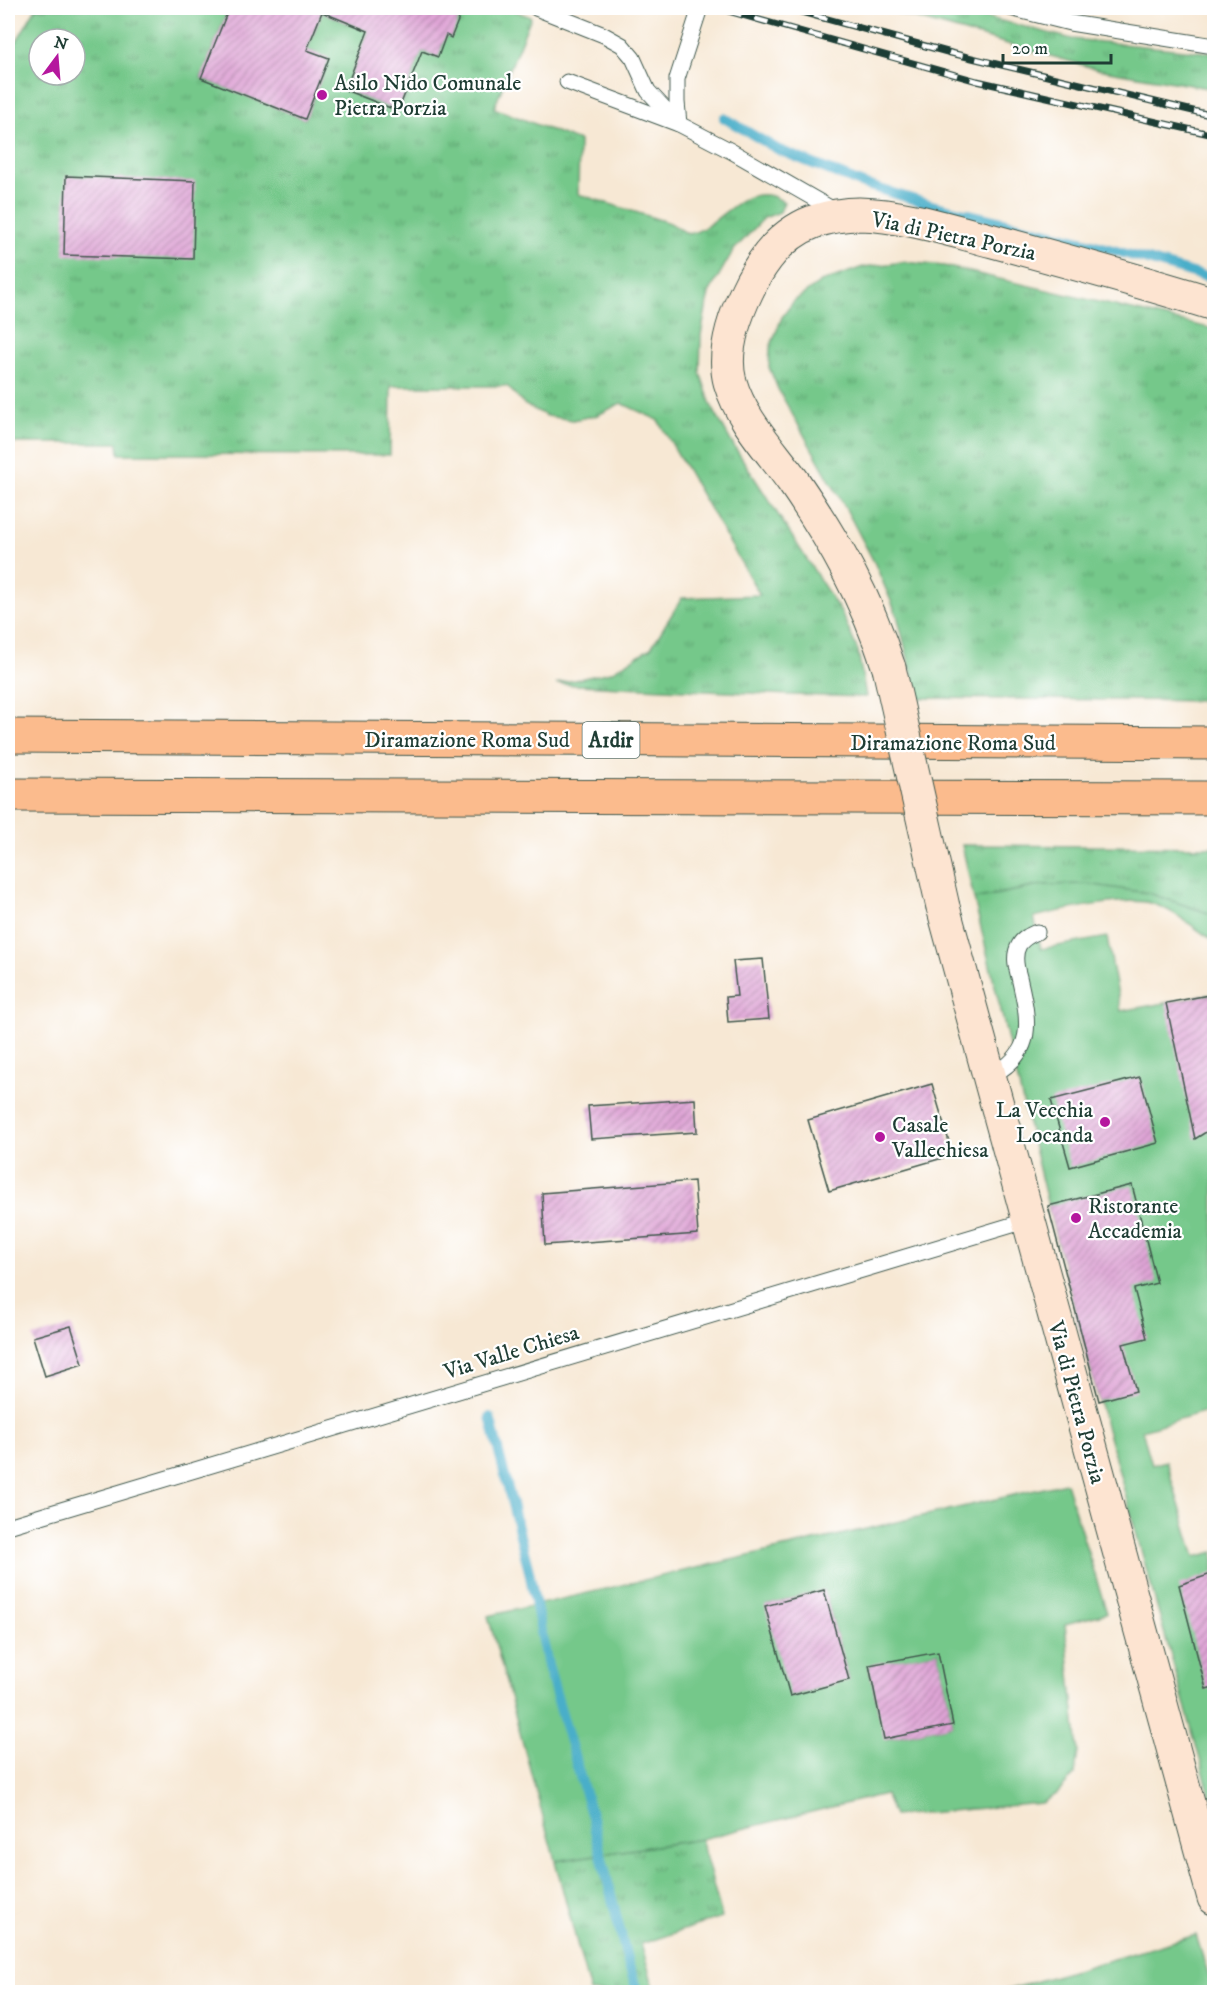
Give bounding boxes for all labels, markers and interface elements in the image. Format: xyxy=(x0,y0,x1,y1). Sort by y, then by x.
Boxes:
north arrow xyxy=(27,27,87,87)
scale bar xyxy=(1003,27,1111,65)
text: N xyxy=(52,32,70,55)
text: 20 m xyxy=(1012,38,1048,60)
place label: Asilo Nido Comunale Pietra Porzia xyxy=(334,70,521,122)
marker: Asilo Nido Comunale Pietra Porzia xyxy=(315,88,329,102)
street label: Via di Pietra Porzia xyxy=(868,206,1039,267)
road number: A1dir xyxy=(582,722,640,758)
street label: Diramazione Roma Sud xyxy=(364,727,570,754)
street label: Diramazione Roma Sud xyxy=(850,730,1056,757)
place label: La Vecchia Locanda xyxy=(996,1097,1094,1149)
place label: Casale Vallechiesa xyxy=(891,1112,989,1164)
marker: La Vecchia Locanda xyxy=(1098,1115,1112,1129)
marker: Casale Vallechiesa xyxy=(873,1130,887,1144)
place label: Ristorante Accademia xyxy=(1088,1193,1183,1245)
marker: Ristorante Accademia xyxy=(1069,1211,1083,1225)
street label: Via di Pietra Porzia xyxy=(1042,1317,1111,1487)
street label: Via Valle Chiesa xyxy=(440,1319,583,1386)

